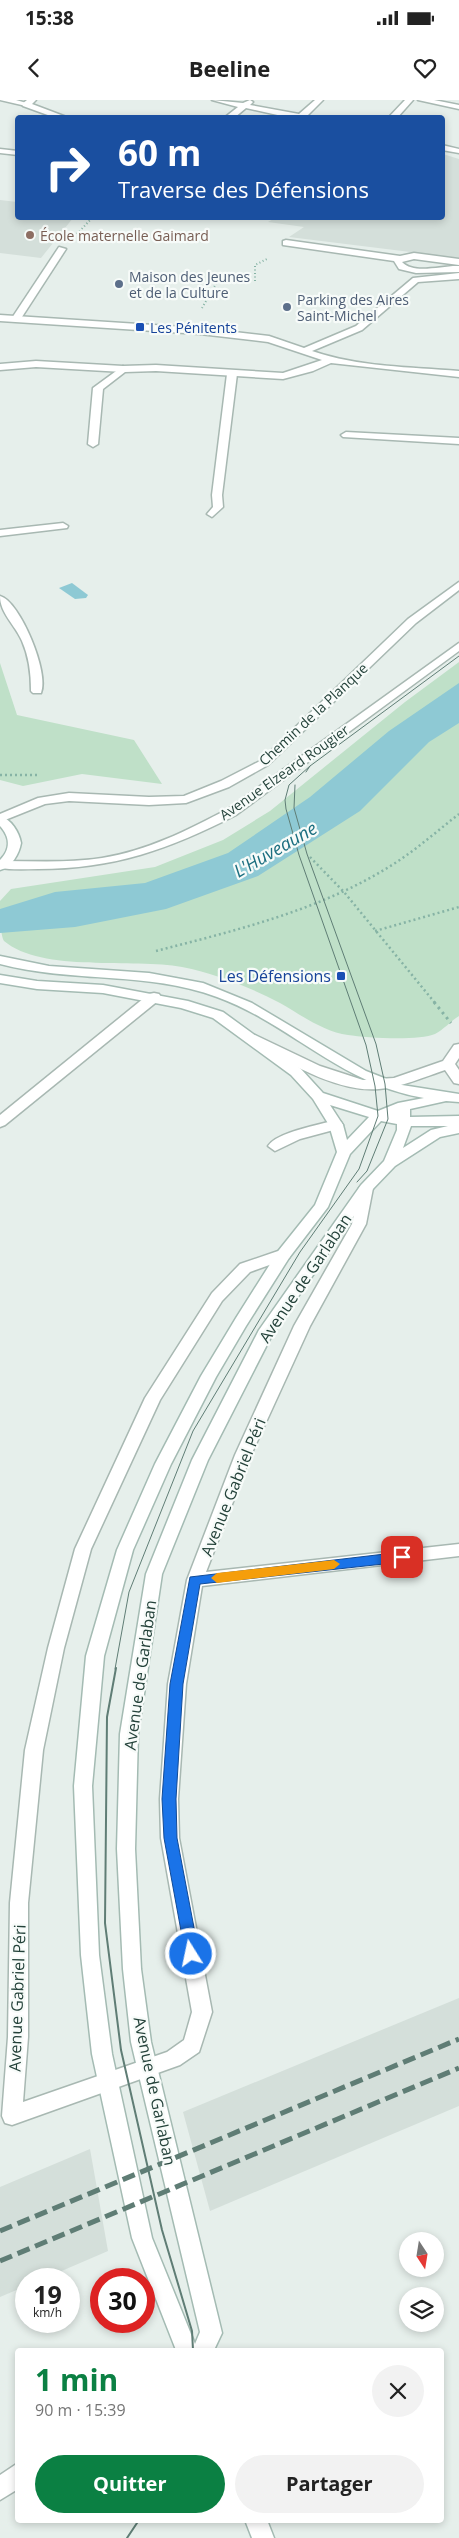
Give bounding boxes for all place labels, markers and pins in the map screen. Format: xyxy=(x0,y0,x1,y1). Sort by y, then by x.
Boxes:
place label: École maternelle Gaimard xyxy=(40,226,209,245)
marker: École maternelle Gaimard xyxy=(24,229,36,241)
place label: Maison des Jeunes et de la Culture xyxy=(129,267,251,302)
marker: Maison des Jeunes et de la Culture xyxy=(113,278,125,290)
place label: Parking des Aires Saint-Michel xyxy=(297,290,409,325)
marker: Parking des Aires Saint-Michel xyxy=(281,301,293,313)
place label: Les Pénitents xyxy=(150,318,237,337)
marker: Les Pénitents xyxy=(134,321,146,333)
place label: Les Défensions xyxy=(218,965,331,987)
marker: Les Défensions xyxy=(335,970,347,982)
pin xyxy=(381,1536,423,1578)

